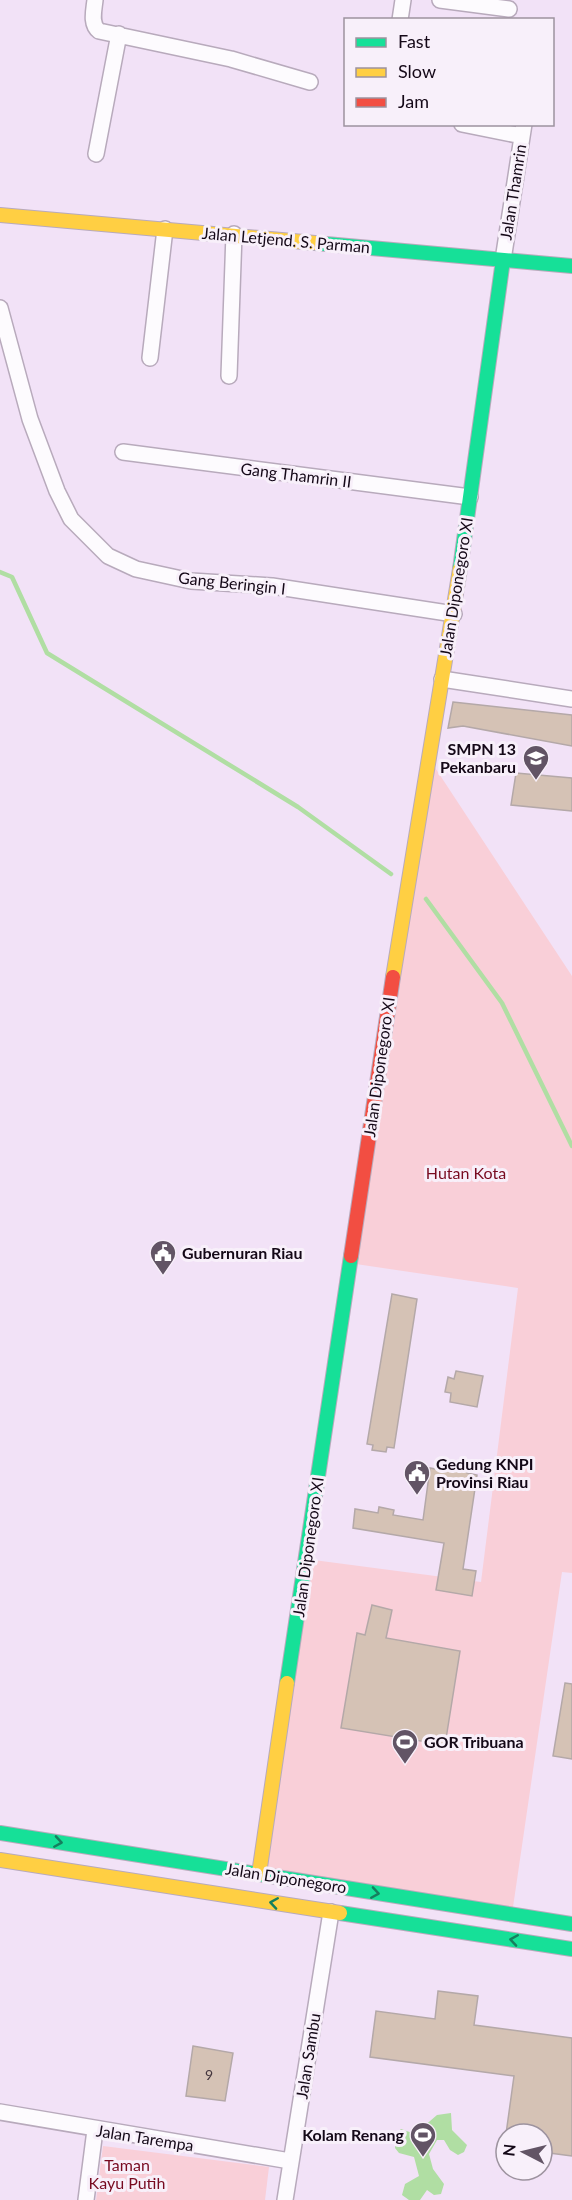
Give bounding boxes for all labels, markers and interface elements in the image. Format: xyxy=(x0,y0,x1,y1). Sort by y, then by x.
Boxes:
legend xyxy=(344,18,554,126)
text: Fast xyxy=(398,30,431,52)
text: Slow xyxy=(398,60,436,82)
text: Jam xyxy=(398,90,429,112)
street label: Jalan Thamrin xyxy=(496,143,529,241)
street label: Jalan Letjend. S. Parman xyxy=(201,223,371,256)
street label: Gang Thamrin II xyxy=(240,458,353,491)
street label: Jalan Diponegoro XI xyxy=(435,516,476,658)
street label: Gang Beringin I xyxy=(177,567,287,598)
place label: SMPN 13 Pekanbaru xyxy=(440,739,516,776)
school or university icon: SMPN 13 Pekanbaru xyxy=(521,743,551,781)
street label: Jalan Diponegoro XI xyxy=(359,996,398,1138)
park label: Hutan Kota xyxy=(426,1163,506,1182)
public building icon: Gubernuran Riau xyxy=(148,1238,178,1276)
place label: Gubernuran Riau xyxy=(182,1243,302,1262)
place label: Gedung KNPI Provinsi Riau xyxy=(436,1454,533,1491)
public building icon: Gedung KNPI Provinsi Riau xyxy=(402,1458,432,1496)
street label: Jalan Diponegoro XI xyxy=(288,1476,327,1618)
sports icon: GOR Tribuana xyxy=(390,1727,420,1765)
place label: GOR Tribuana xyxy=(424,1732,524,1751)
one-way arrow xyxy=(52,1835,62,1848)
street label: Jalan Diponegoro xyxy=(224,1859,348,1896)
one-way arrow xyxy=(370,1887,379,1899)
one-way arrow xyxy=(269,1897,278,1909)
one-way arrow xyxy=(510,1934,519,1946)
street label: Jalan Sambu xyxy=(291,2012,324,2100)
house number: 9 xyxy=(205,2066,213,2083)
street label: Jalan Tarempa xyxy=(95,2120,195,2155)
sports icon: Kolam Renang xyxy=(408,2120,438,2158)
north arrow xyxy=(494,2122,554,2182)
place label: Kolam Renang xyxy=(302,2125,405,2144)
text: N xyxy=(498,2143,519,2157)
park label: Taman Kayu Putih xyxy=(89,2155,165,2192)

